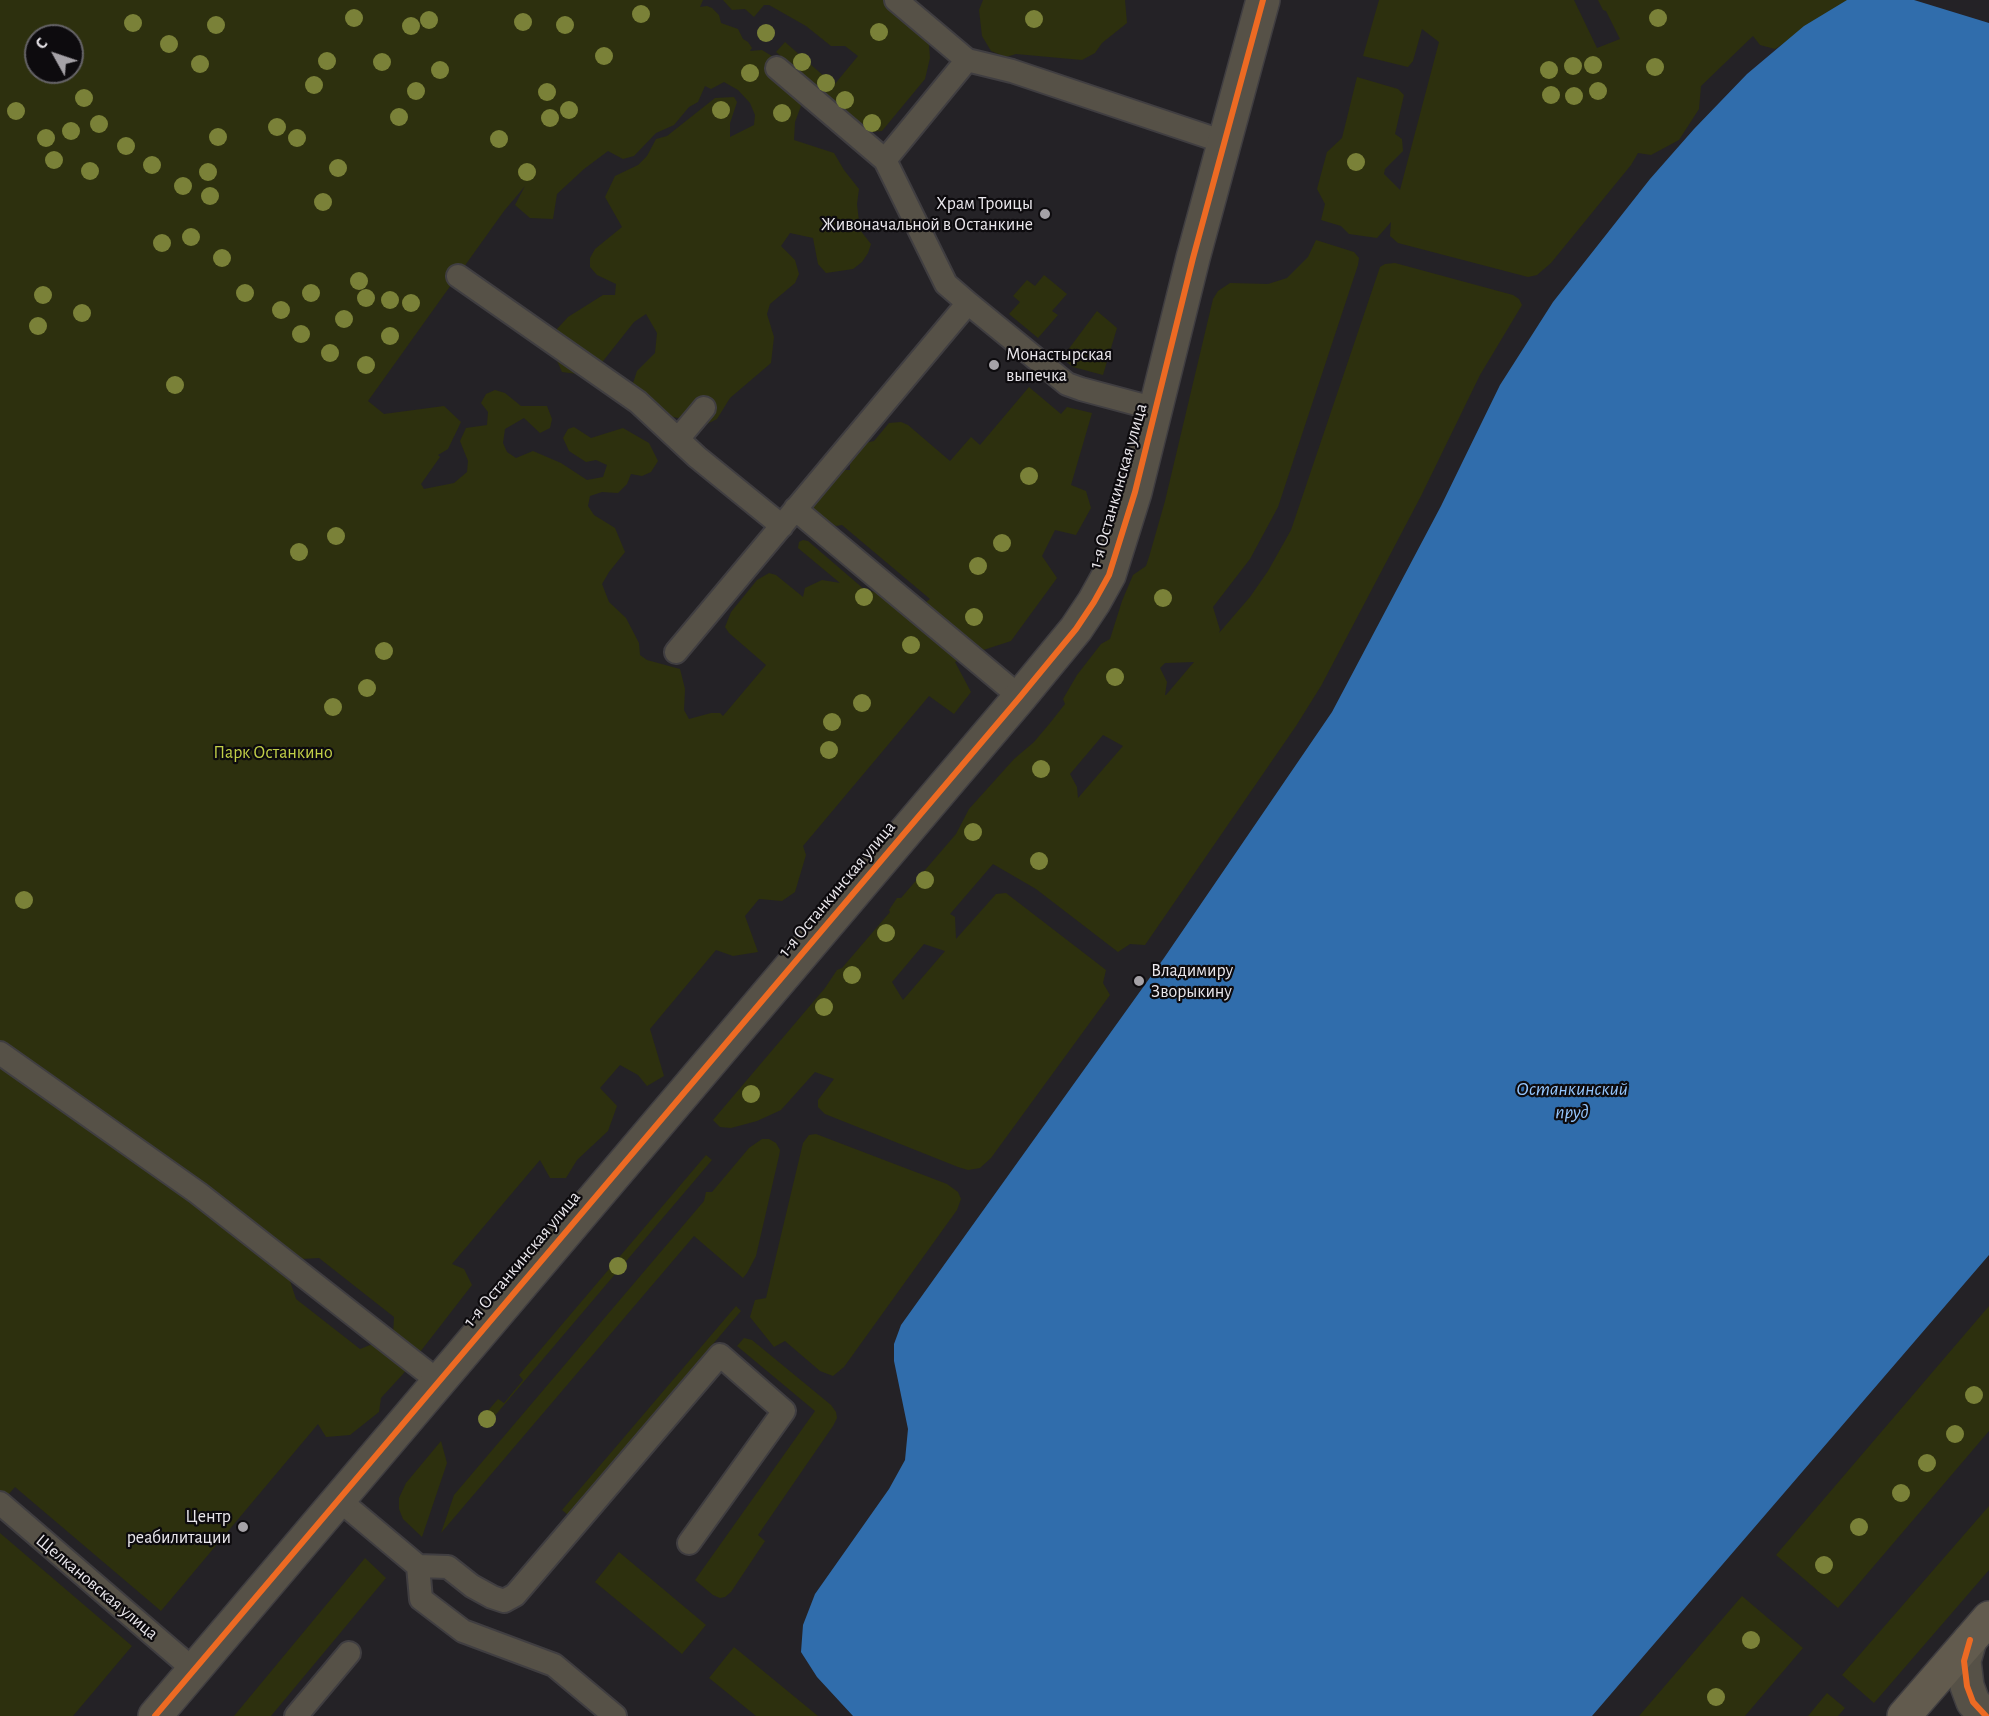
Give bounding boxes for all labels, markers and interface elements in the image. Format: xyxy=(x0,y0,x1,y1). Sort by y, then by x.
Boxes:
north arrow xyxy=(24,24,84,84)
text: С xyxy=(33,35,51,52)
place label: Храм Троицы Живоначальной в Останкине xyxy=(821,193,1033,236)
marker: Храм Троицы Живоначальной в Останкине xyxy=(1038,207,1052,221)
place label: Монастырская выпечка xyxy=(1006,344,1112,386)
marker: Монастырская выпечка xyxy=(987,358,1001,372)
street label: 1-я Останкинская улица xyxy=(1084,401,1152,571)
park label: Парк Останкино xyxy=(213,742,333,764)
street label: 1-я Останкинская улица xyxy=(774,817,900,961)
place label: Владимиру Зворыкину xyxy=(1151,960,1233,1002)
marker: Владимиру Зворыкину xyxy=(1132,974,1146,988)
water label: Останкинский пруд xyxy=(1516,1077,1628,1124)
street label: 1-я Останкинская улица xyxy=(459,1187,585,1331)
place label: Центр реабилитации xyxy=(127,1506,231,1549)
marker: Центр реабилитации xyxy=(236,1520,250,1534)
street label: Щелкановская улица xyxy=(31,1530,163,1644)

